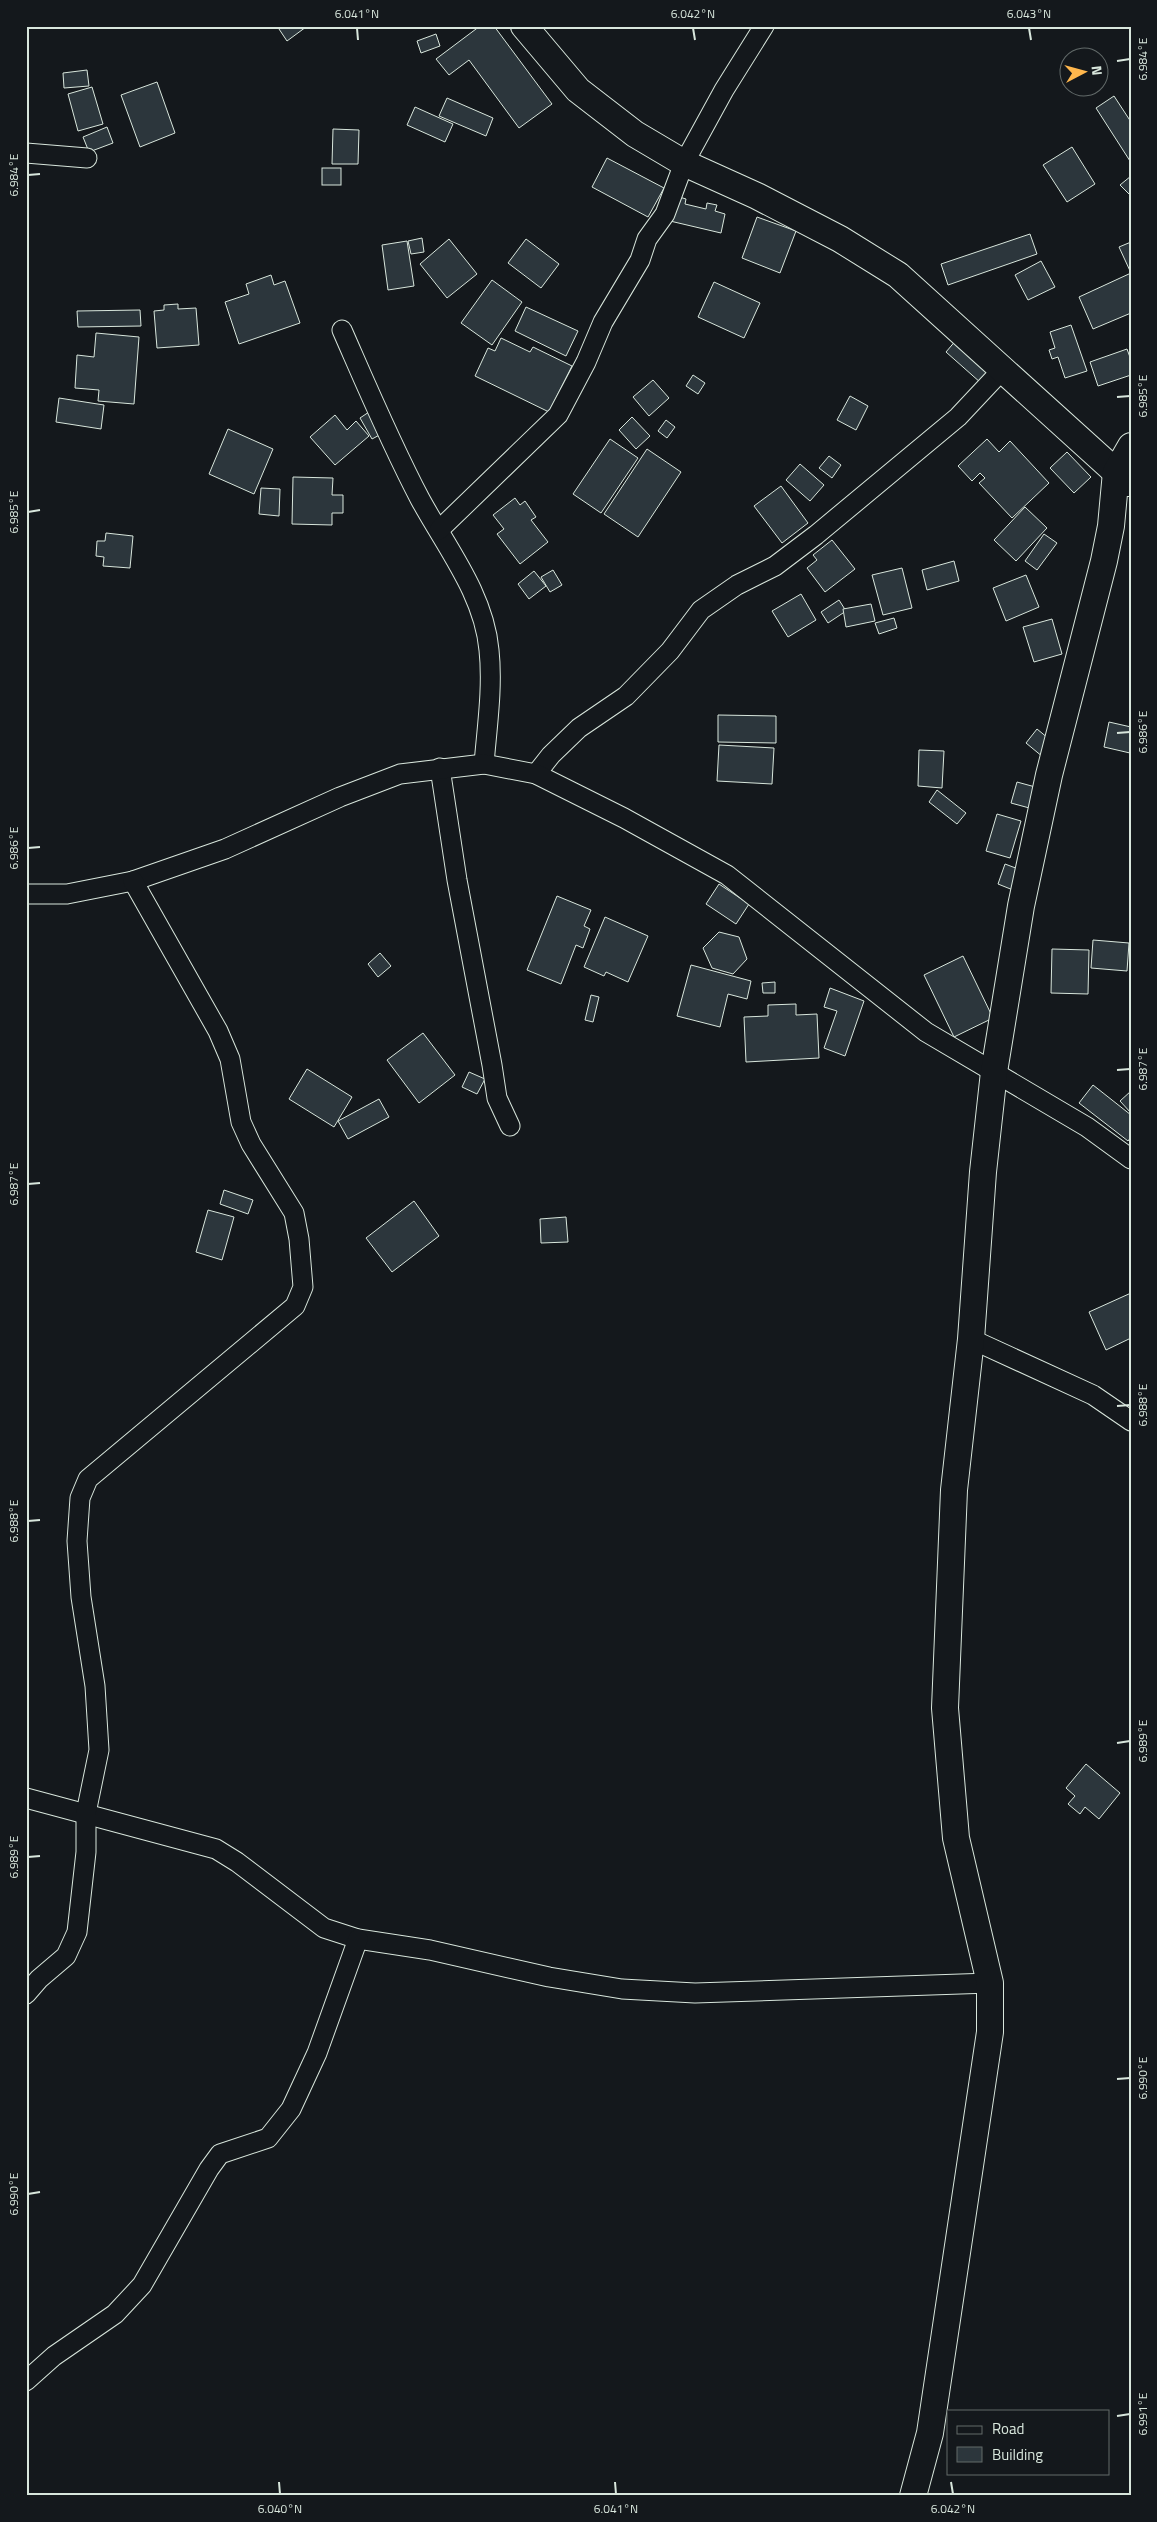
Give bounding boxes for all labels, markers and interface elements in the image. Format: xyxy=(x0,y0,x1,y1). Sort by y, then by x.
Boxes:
text: 6.041°N xyxy=(335,4,379,23)
text: 6.042°N xyxy=(671,4,715,23)
text: 6.043°N xyxy=(1007,4,1051,23)
text: 6.984°E xyxy=(1133,37,1152,80)
north arrow xyxy=(1060,48,1110,98)
text: N xyxy=(1086,65,1108,77)
text: 6.984°E xyxy=(4,153,23,196)
text: 6.985°E xyxy=(1133,374,1152,417)
text: 6.985°E xyxy=(4,490,23,533)
text: 6.986°E xyxy=(1133,710,1152,753)
text: 6.986°E xyxy=(4,826,23,869)
text: 6.987°E xyxy=(1133,1047,1152,1090)
text: 6.987°E xyxy=(4,1162,23,1205)
text: 6.988°E xyxy=(1133,1383,1152,1426)
text: 6.988°E xyxy=(4,1499,23,1542)
text: 6.989°E xyxy=(1133,1719,1152,1762)
text: 6.989°E xyxy=(4,1835,23,1878)
text: 6.990°E xyxy=(1133,2056,1152,2099)
text: 6.990°E xyxy=(4,2172,23,2215)
text: 6.991°E xyxy=(1133,2392,1152,2435)
legend xyxy=(947,2410,1110,2474)
text: Road xyxy=(992,2417,1024,2440)
text: Building xyxy=(992,2443,1043,2466)
text: 6.040°N xyxy=(258,2499,302,2518)
text: 6.041°N xyxy=(594,2499,638,2518)
text: 6.042°N xyxy=(931,2499,975,2518)

